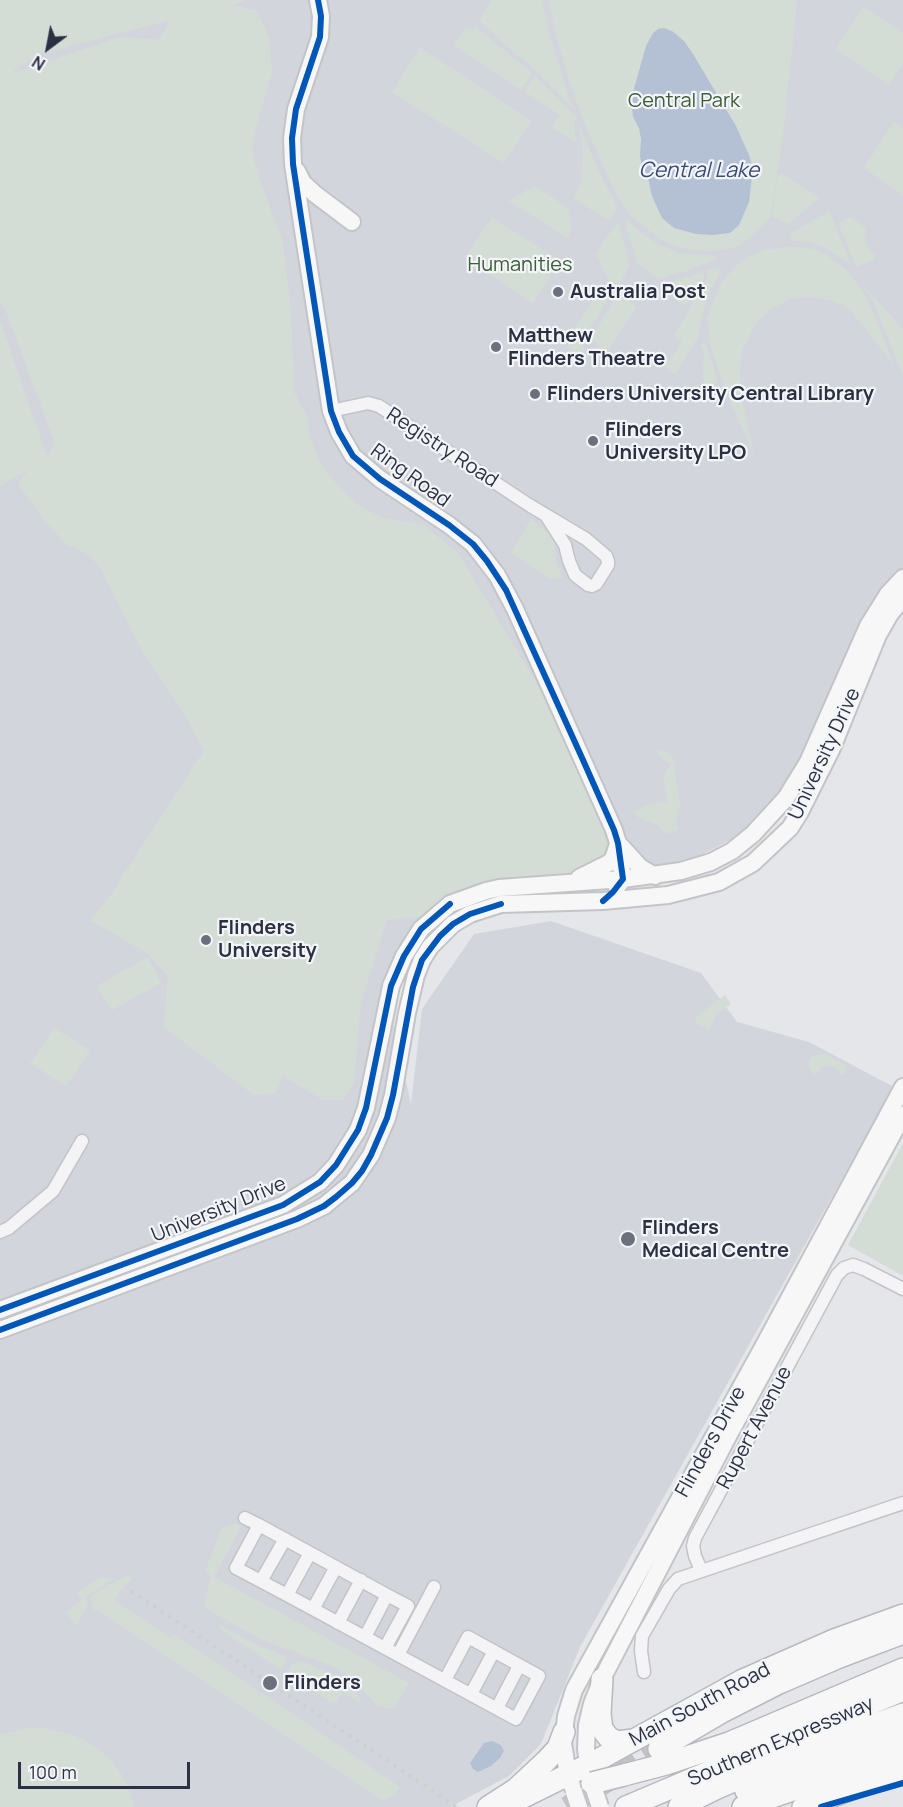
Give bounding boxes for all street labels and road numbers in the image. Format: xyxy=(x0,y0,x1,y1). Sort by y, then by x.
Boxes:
street label: Registry Road xyxy=(382,403,502,493)
street label: Ring Road xyxy=(366,439,454,513)
street label: University Drive xyxy=(784,684,866,824)
street label: University Drive xyxy=(148,1172,290,1248)
street label: Rupert Avenue xyxy=(713,1362,797,1494)
street label: Flinders Drive xyxy=(671,1382,751,1502)
street label: Main South Road xyxy=(626,1658,774,1752)
street label: Southern Expressway xyxy=(684,1692,878,1792)

